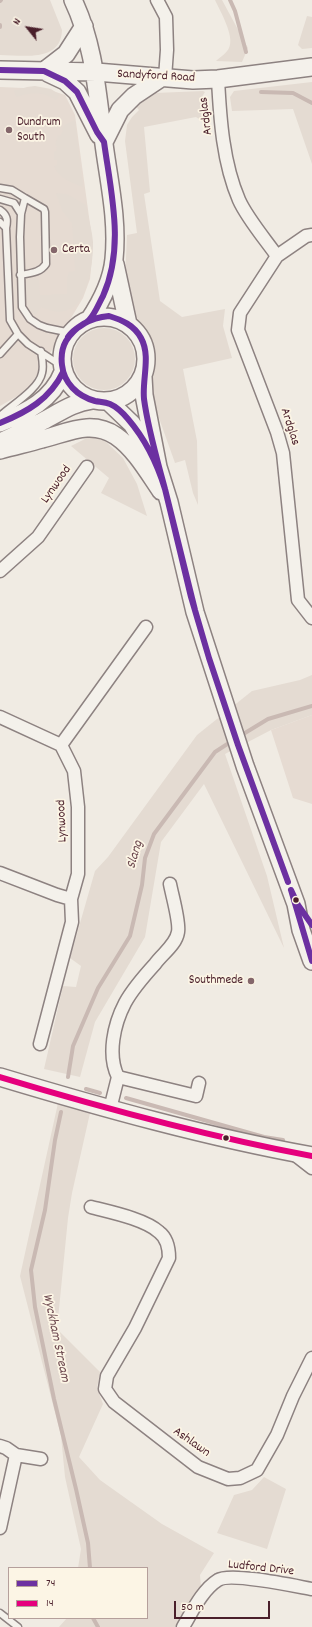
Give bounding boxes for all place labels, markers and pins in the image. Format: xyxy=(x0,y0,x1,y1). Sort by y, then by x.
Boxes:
place label: Dundrum South xyxy=(17,115,61,146)
marker: Dundrum South xyxy=(4,125,14,135)
place label: Certa xyxy=(62,242,90,258)
marker: Certa xyxy=(49,245,59,255)
unlabelled marker xyxy=(291,895,301,905)
place label: Southmede xyxy=(189,973,243,989)
marker: Southmede xyxy=(246,976,256,986)
unlabelled marker xyxy=(221,1133,231,1143)

